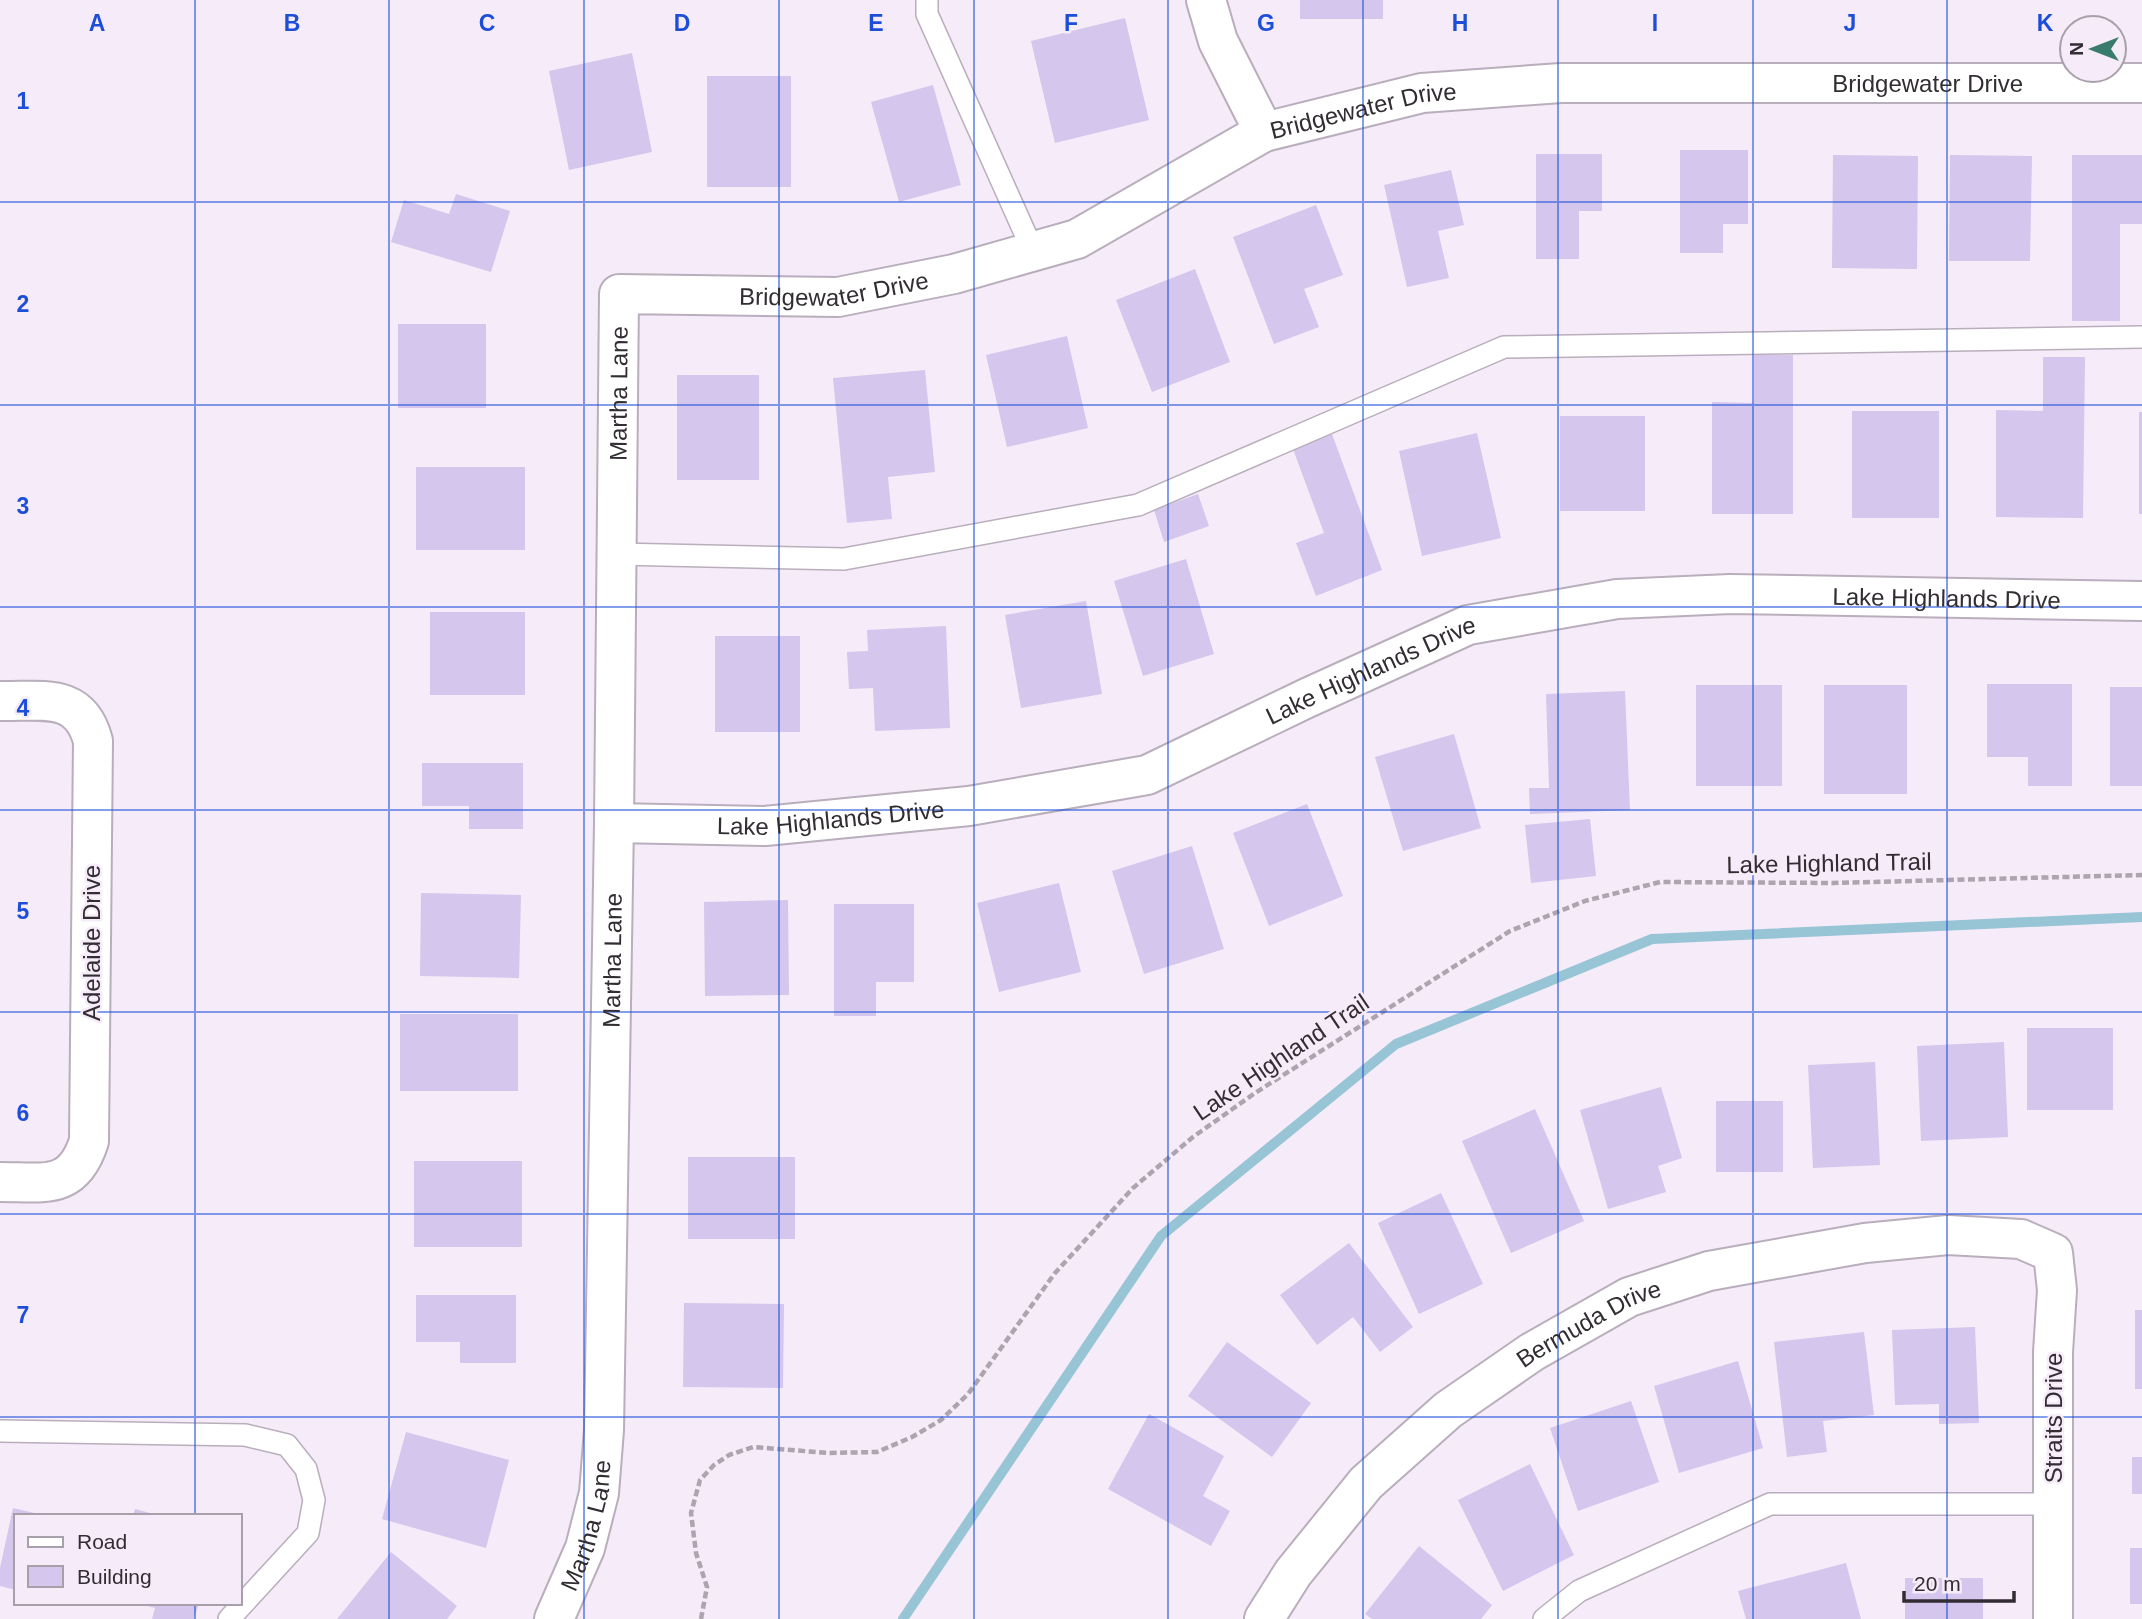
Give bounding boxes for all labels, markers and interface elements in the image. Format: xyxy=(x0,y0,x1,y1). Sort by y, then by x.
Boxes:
text: A xyxy=(89,10,105,36)
text: B xyxy=(284,10,300,36)
text: C xyxy=(479,10,495,36)
text: D xyxy=(674,10,690,36)
text: E xyxy=(868,10,884,36)
text: F xyxy=(1064,10,1078,36)
text: G xyxy=(1257,10,1275,36)
text: H xyxy=(1452,10,1468,36)
text: I xyxy=(1652,10,1658,36)
text: J xyxy=(1844,10,1856,36)
text: K xyxy=(2037,10,2054,36)
north arrow xyxy=(2058,14,2128,84)
text: N xyxy=(2066,42,2087,56)
street label: Bridgewater Drive xyxy=(1832,70,2023,97)
street label: Bridgewater Drive xyxy=(1267,77,1457,144)
text: 1 xyxy=(17,88,30,114)
street label: Bridgewater Drive xyxy=(739,266,931,311)
text: 2 xyxy=(17,291,29,317)
street label: Martha Lane xyxy=(604,326,632,461)
text: 3 xyxy=(17,493,29,519)
street label: Lake Highlands Drive xyxy=(1832,582,2061,613)
street label: Lake Highlands Drive xyxy=(1261,610,1477,729)
text: 4 xyxy=(17,695,30,721)
street label: Lake Highlands Drive xyxy=(717,795,946,840)
street label: Lake Highland Trail xyxy=(1726,848,1932,878)
street label: Adelaide Drive xyxy=(78,865,105,1021)
street label: Martha Lane xyxy=(597,893,626,1028)
text: 5 xyxy=(17,898,30,924)
street label: Lake Highland Trail xyxy=(1188,988,1374,1126)
text: 6 xyxy=(17,1100,29,1126)
street label: Bermuda Drive xyxy=(1511,1274,1664,1372)
text: 7 xyxy=(17,1302,29,1328)
street label: Straits Drive xyxy=(2040,1353,2067,1483)
street label: Martha Lane xyxy=(555,1459,615,1595)
legend xyxy=(14,1514,242,1605)
text: Road xyxy=(77,1530,127,1553)
scale bar xyxy=(1904,1560,2014,1604)
text: Building xyxy=(77,1565,152,1588)
text: 20 m xyxy=(1914,1572,1961,1595)

